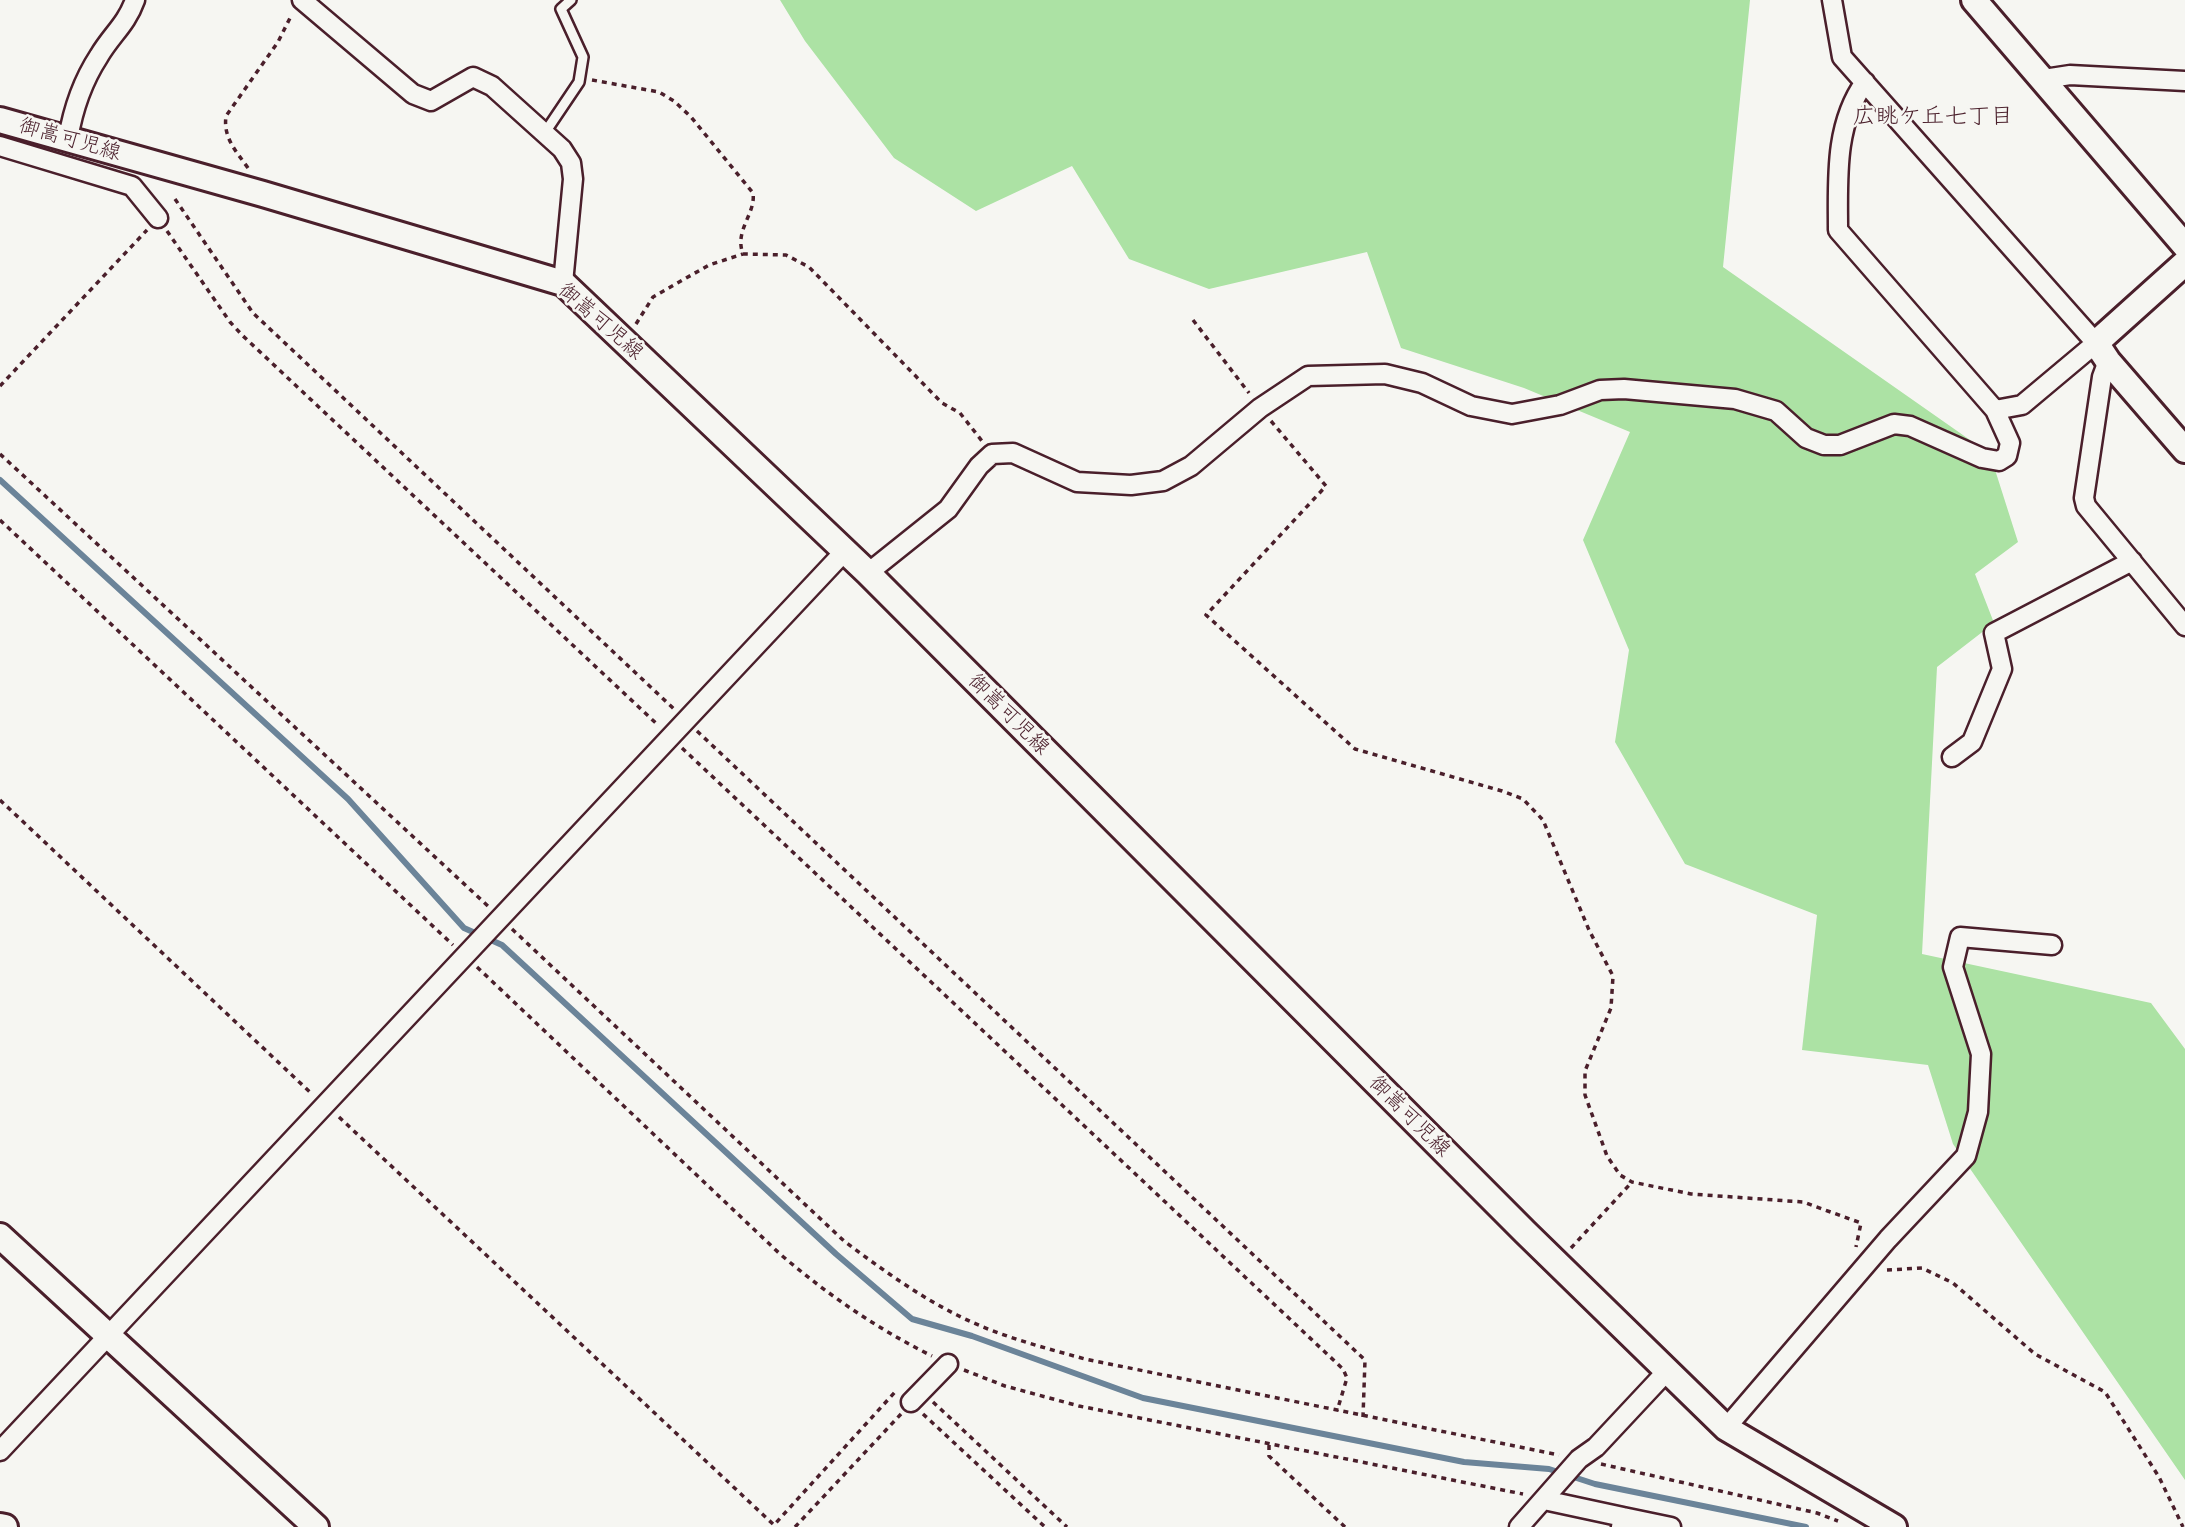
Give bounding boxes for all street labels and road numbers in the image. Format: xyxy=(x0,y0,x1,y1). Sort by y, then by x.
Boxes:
street label: 御嵩可児線 xyxy=(16,112,124,166)
street label: 御嵩可児線 xyxy=(553,277,649,365)
street label: 御嵩可児線 xyxy=(963,668,1055,760)
street label: 御嵩可児線 xyxy=(1364,1070,1456,1162)

